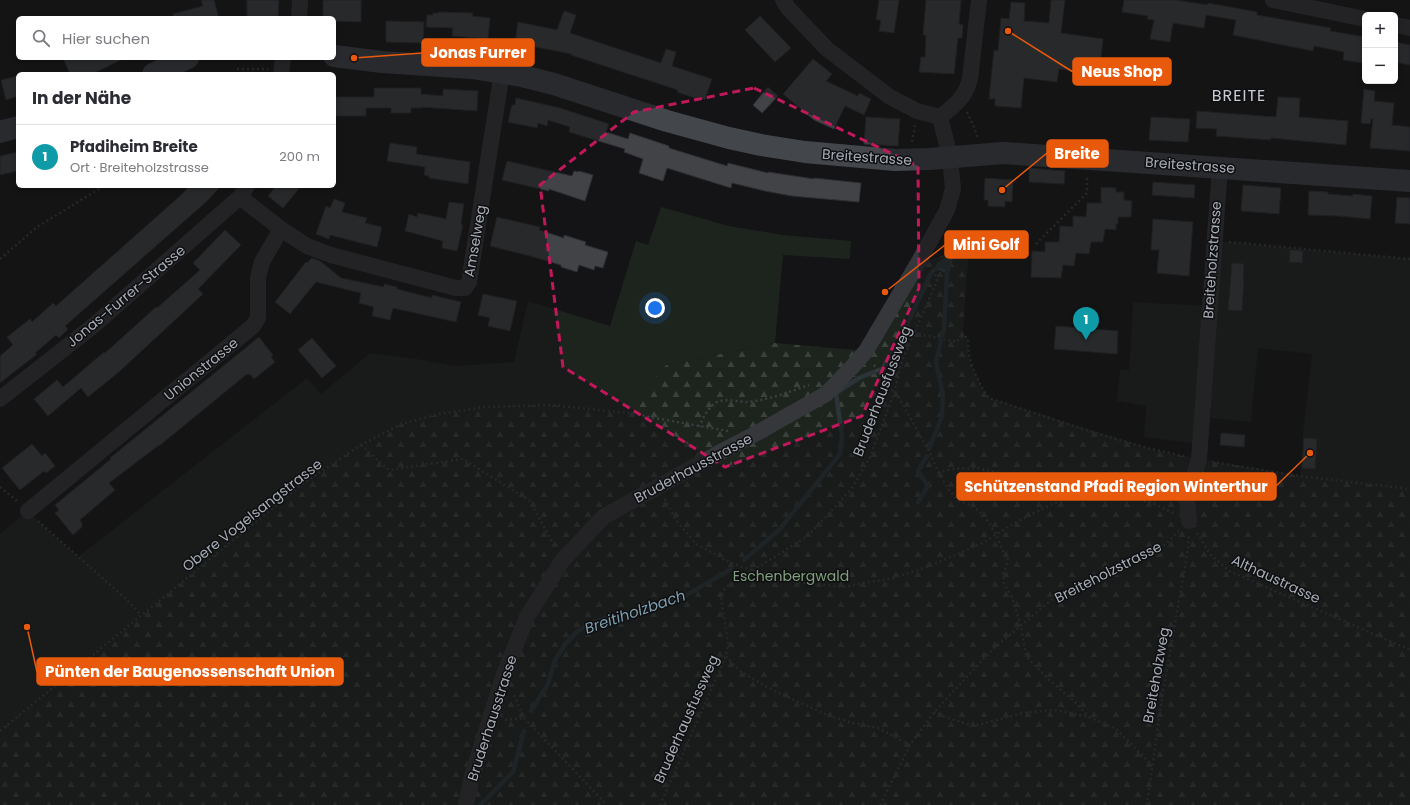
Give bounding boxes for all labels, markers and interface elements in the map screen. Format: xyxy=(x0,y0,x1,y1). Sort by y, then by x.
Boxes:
map controls xyxy=(1362,12,1398,84)
button: + xyxy=(1362,12,1398,48)
search box xyxy=(16,16,336,60)
icon: search xyxy=(30,27,52,49)
text: Hier suchen xyxy=(62,28,150,49)
callout: Jonas Furrer xyxy=(422,39,534,66)
text: Jonas Furrer xyxy=(430,42,527,63)
button: − xyxy=(1362,48,1398,84)
callout: Neus Shop xyxy=(1073,58,1171,85)
text: Neus Shop xyxy=(1081,61,1163,82)
district label: BREITE xyxy=(1212,84,1266,107)
text: In der Nähe xyxy=(32,86,131,110)
text: Pfadiheim Breite xyxy=(70,136,198,157)
callout: Breite xyxy=(1047,140,1108,167)
text: Breite xyxy=(1054,143,1100,164)
street label: Breitestrasse xyxy=(821,144,913,170)
text: 1 xyxy=(43,147,47,166)
text: 200 m xyxy=(279,147,320,166)
street label: Breitestrasse xyxy=(1144,152,1236,178)
text: Ort · Breiteholzstrasse xyxy=(70,158,209,177)
street label: Breiteholzstrasse xyxy=(1198,200,1226,319)
street label: Amselweg xyxy=(459,203,491,279)
callout: Mini Golf xyxy=(945,231,1028,258)
text: Mini Golf xyxy=(953,234,1020,255)
street label: Jonas-Furrer-Strasse xyxy=(62,240,190,352)
your location xyxy=(645,298,665,318)
pin: 1 xyxy=(1073,307,1099,340)
street label: Bruderhausfussweg xyxy=(848,323,916,459)
street label: Unionstrasse xyxy=(160,333,243,405)
street label: Bruderhausstrasse xyxy=(630,428,756,508)
street label: Obere Vogelsangstrasse xyxy=(178,454,326,576)
callout: Schützenstand Pfadi Region Winterthur xyxy=(957,473,1276,500)
text: Schützenstand Pfadi Region Winterthur xyxy=(964,476,1268,497)
street label: Breiteholzstrasse xyxy=(1051,536,1165,608)
street label: Althaustrasse xyxy=(1228,550,1324,608)
park label: Eschenbergwald xyxy=(733,566,849,586)
water label: Breitiholzbach xyxy=(581,584,688,639)
street label: Breiteholzweg xyxy=(1138,625,1174,725)
street label: Bruderhausstrasse xyxy=(462,652,522,783)
street label: Bruderhausfussweg xyxy=(649,652,723,786)
callout: Pünten der Baugenossenschaft Union xyxy=(37,658,343,685)
text: Pünten der Baugenossenschaft Union xyxy=(45,661,335,682)

